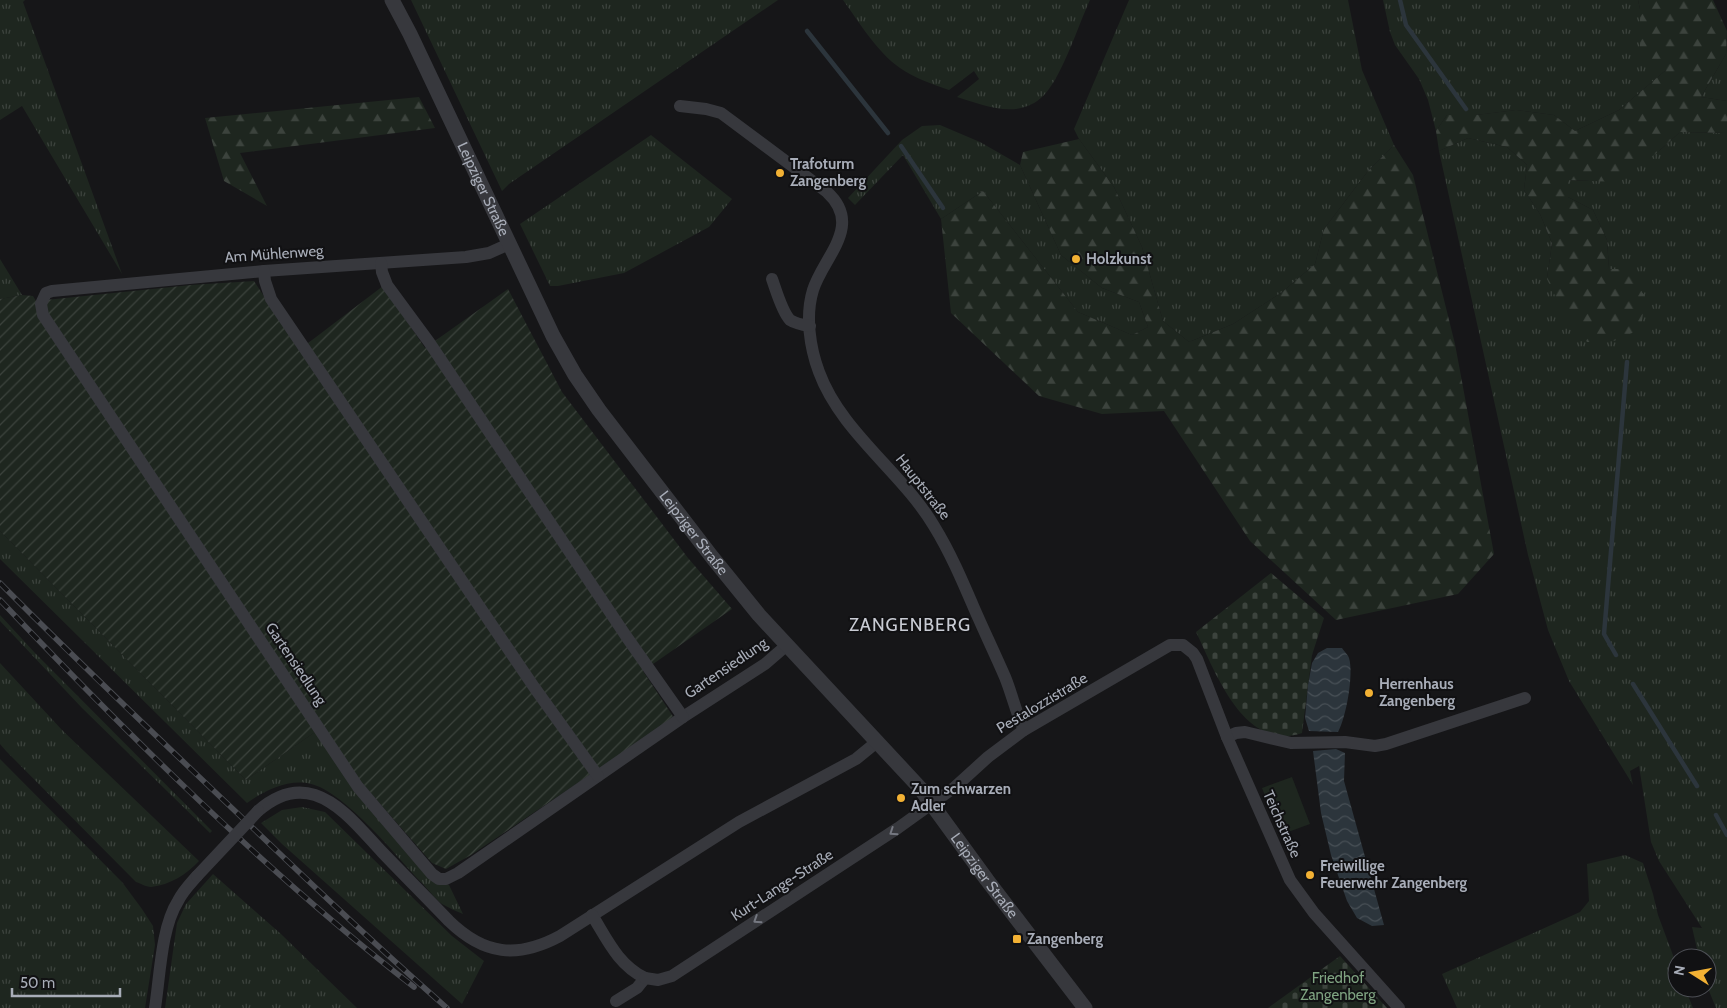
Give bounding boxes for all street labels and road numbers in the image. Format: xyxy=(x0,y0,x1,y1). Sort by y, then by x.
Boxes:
street label: Leipziger Straße xyxy=(454,139,513,239)
street label: Am Mühlenweg xyxy=(224,242,325,266)
street label: Hauptstraße xyxy=(892,451,954,524)
street label: Leipziger Straße xyxy=(655,487,732,579)
street label: Gartensiedlung xyxy=(262,619,331,709)
street label: Gartensiedlung xyxy=(681,633,771,702)
street label: Pestalozzistraße xyxy=(993,669,1091,737)
street label: Teichstraße xyxy=(1259,787,1305,861)
street label: Leipziger Straße xyxy=(947,830,1022,922)
street label: Kurt-Lange-Straße xyxy=(728,845,837,925)

